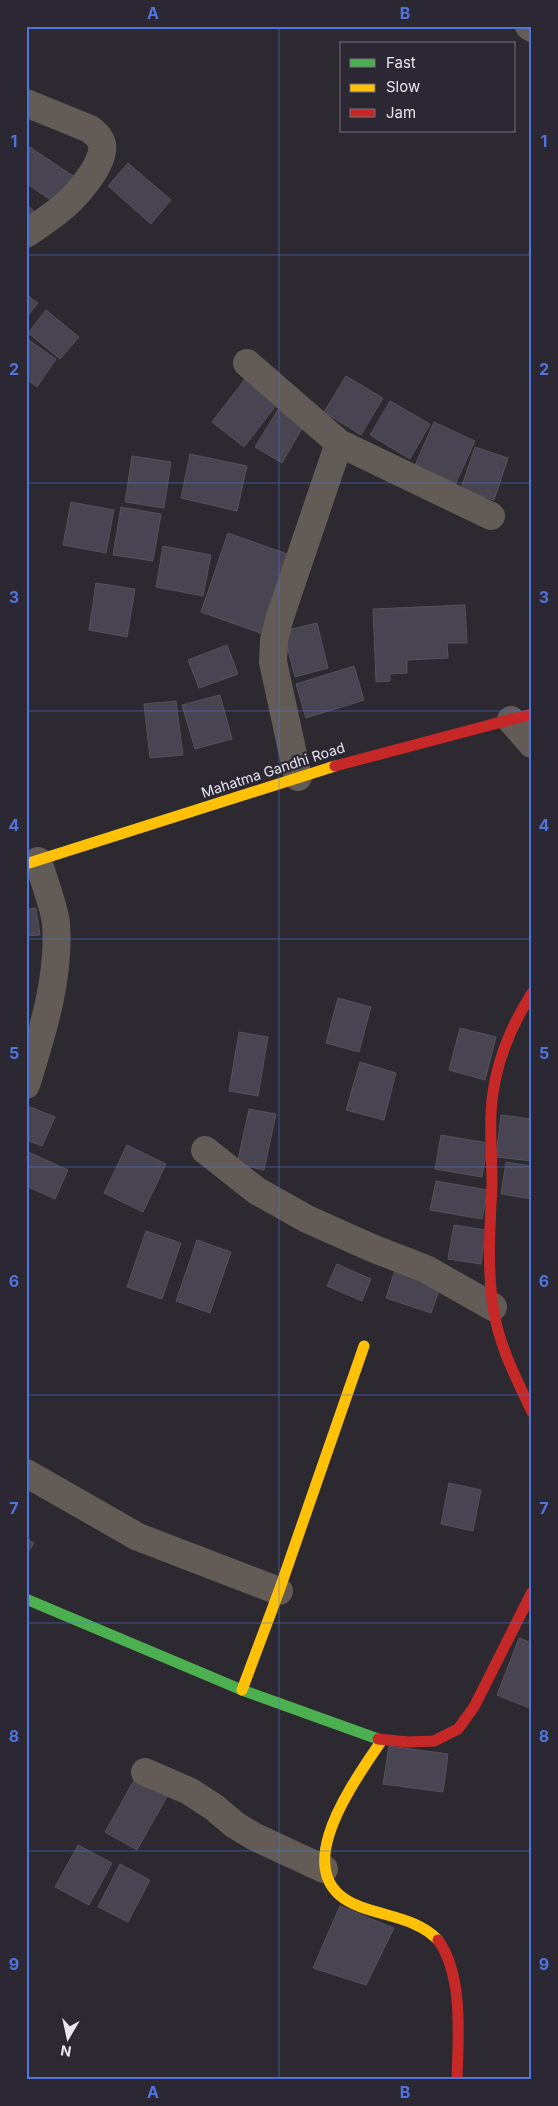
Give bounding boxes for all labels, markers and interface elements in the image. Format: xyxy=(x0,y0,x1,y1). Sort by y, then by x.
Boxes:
text: A xyxy=(147,3,159,23)
text: B xyxy=(400,3,410,23)
legend xyxy=(340,42,516,132)
text: Fast xyxy=(386,53,416,72)
text: Slow xyxy=(386,77,420,96)
text: Jam xyxy=(386,103,416,122)
text: 1 xyxy=(11,131,17,151)
text: 1 xyxy=(541,131,547,151)
text: 2 xyxy=(9,359,19,379)
text: 2 xyxy=(539,359,549,379)
text: 3 xyxy=(9,587,19,607)
text: 3 xyxy=(539,587,549,607)
street label: Mahatma Gandhi Road xyxy=(199,738,347,801)
text: 4 xyxy=(9,815,20,835)
text: 4 xyxy=(539,815,550,835)
text: 5 xyxy=(9,1043,19,1063)
text: 5 xyxy=(539,1043,549,1063)
text: 6 xyxy=(9,1271,19,1291)
text: 6 xyxy=(539,1271,549,1291)
text: 7 xyxy=(9,1498,19,1518)
text: 7 xyxy=(539,1498,549,1518)
text: 8 xyxy=(9,1726,19,1746)
text: 8 xyxy=(539,1726,549,1746)
text: 9 xyxy=(9,1954,19,1974)
text: 9 xyxy=(539,1954,549,1974)
north arrow xyxy=(42,2014,92,2064)
text: N xyxy=(59,2042,72,2061)
text: A xyxy=(147,2082,159,2102)
text: B xyxy=(400,2082,410,2102)

